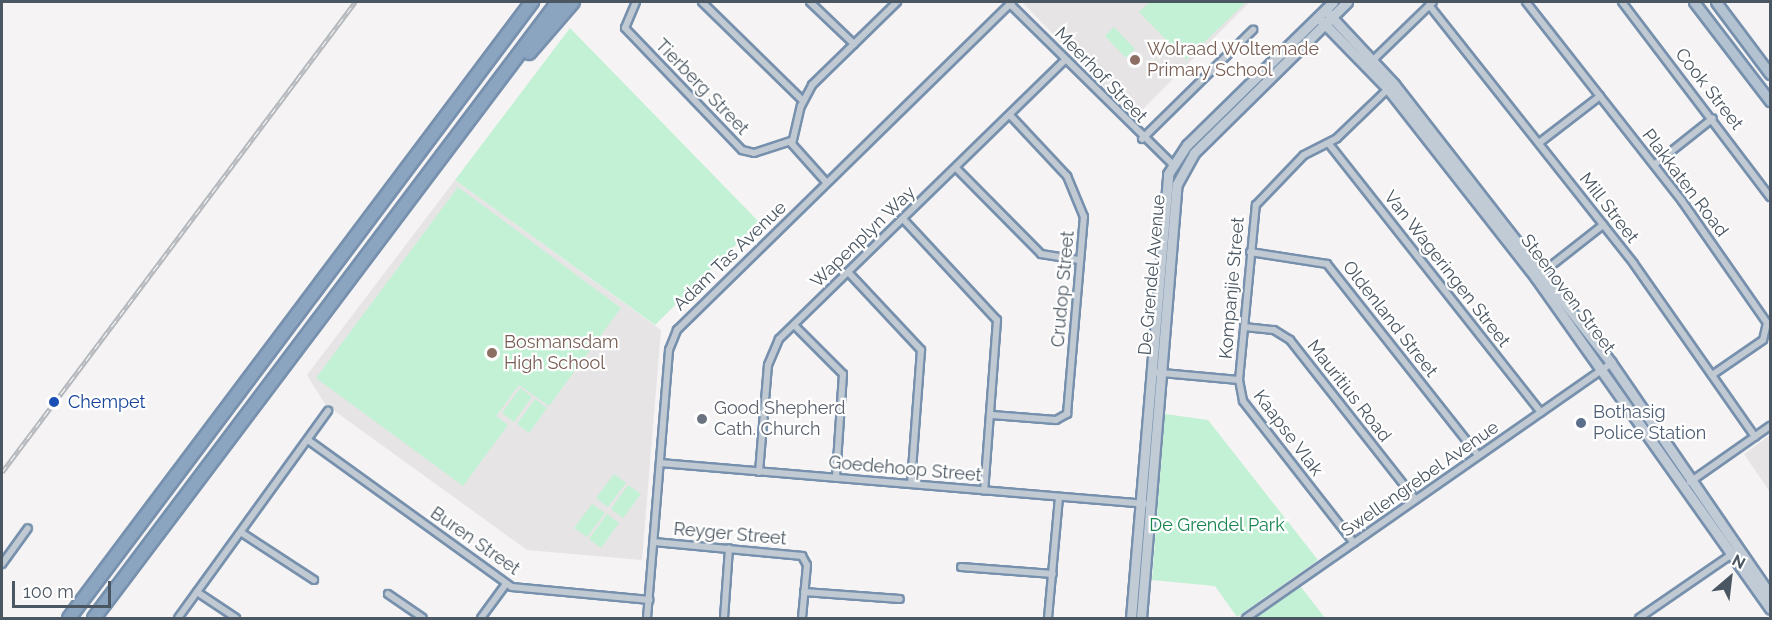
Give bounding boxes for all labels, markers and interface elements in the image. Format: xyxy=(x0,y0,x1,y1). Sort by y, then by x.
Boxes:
street label: Meerhof Street xyxy=(1050,23,1152,127)
street label: Tierberg Street xyxy=(651,34,753,140)
place label: Wolraad Woltemade Primary School xyxy=(1147,39,1320,82)
street label: Cook Street xyxy=(1670,44,1748,134)
marker: Wolraad Woltemade Primary School xyxy=(1128,53,1142,67)
street label: Plakkaten Road xyxy=(1637,125,1733,241)
street label: Mill Street xyxy=(1575,168,1643,248)
street label: Wapenplyn Way xyxy=(806,181,920,293)
street label: Van Wageringen Street xyxy=(1379,186,1515,352)
street label: De Grendel Avenue xyxy=(1134,193,1170,357)
street label: Adam Tas Avenue xyxy=(669,196,791,316)
street label: Kompanjie Street xyxy=(1215,216,1249,360)
street label: Crudop Street xyxy=(1047,230,1079,348)
street label: Steenoven Street xyxy=(1516,230,1620,358)
street label: Oldenland Street xyxy=(1338,257,1442,381)
place label: Bosmansdam High School xyxy=(504,332,618,374)
street label: Mauritius Road xyxy=(1302,336,1396,446)
marker: Bosmansdam High School xyxy=(485,346,499,360)
street label: Kaapse Vlak xyxy=(1248,386,1328,480)
place label: Chempet xyxy=(68,391,146,413)
marker: Chempet xyxy=(45,393,63,411)
place label: Good Shepherd Cath. Church xyxy=(714,398,846,440)
place label: Bothasig Police Station xyxy=(1593,402,1706,444)
marker: Good Shepherd Cath. Church xyxy=(695,412,709,426)
street label: Swellengrebel Avenue xyxy=(1337,416,1503,542)
marker: Bothasig Police Station xyxy=(1574,416,1588,430)
street label: Goedehoop Street xyxy=(828,452,982,486)
street label: Buren Street xyxy=(426,502,524,580)
park label: De Grendel Park xyxy=(1149,514,1285,536)
street label: Reyger Street xyxy=(672,518,788,550)
north arrow xyxy=(1700,548,1760,608)
text: N xyxy=(1729,550,1749,573)
scale bar xyxy=(15,569,114,607)
text: 100 m xyxy=(23,581,74,602)

